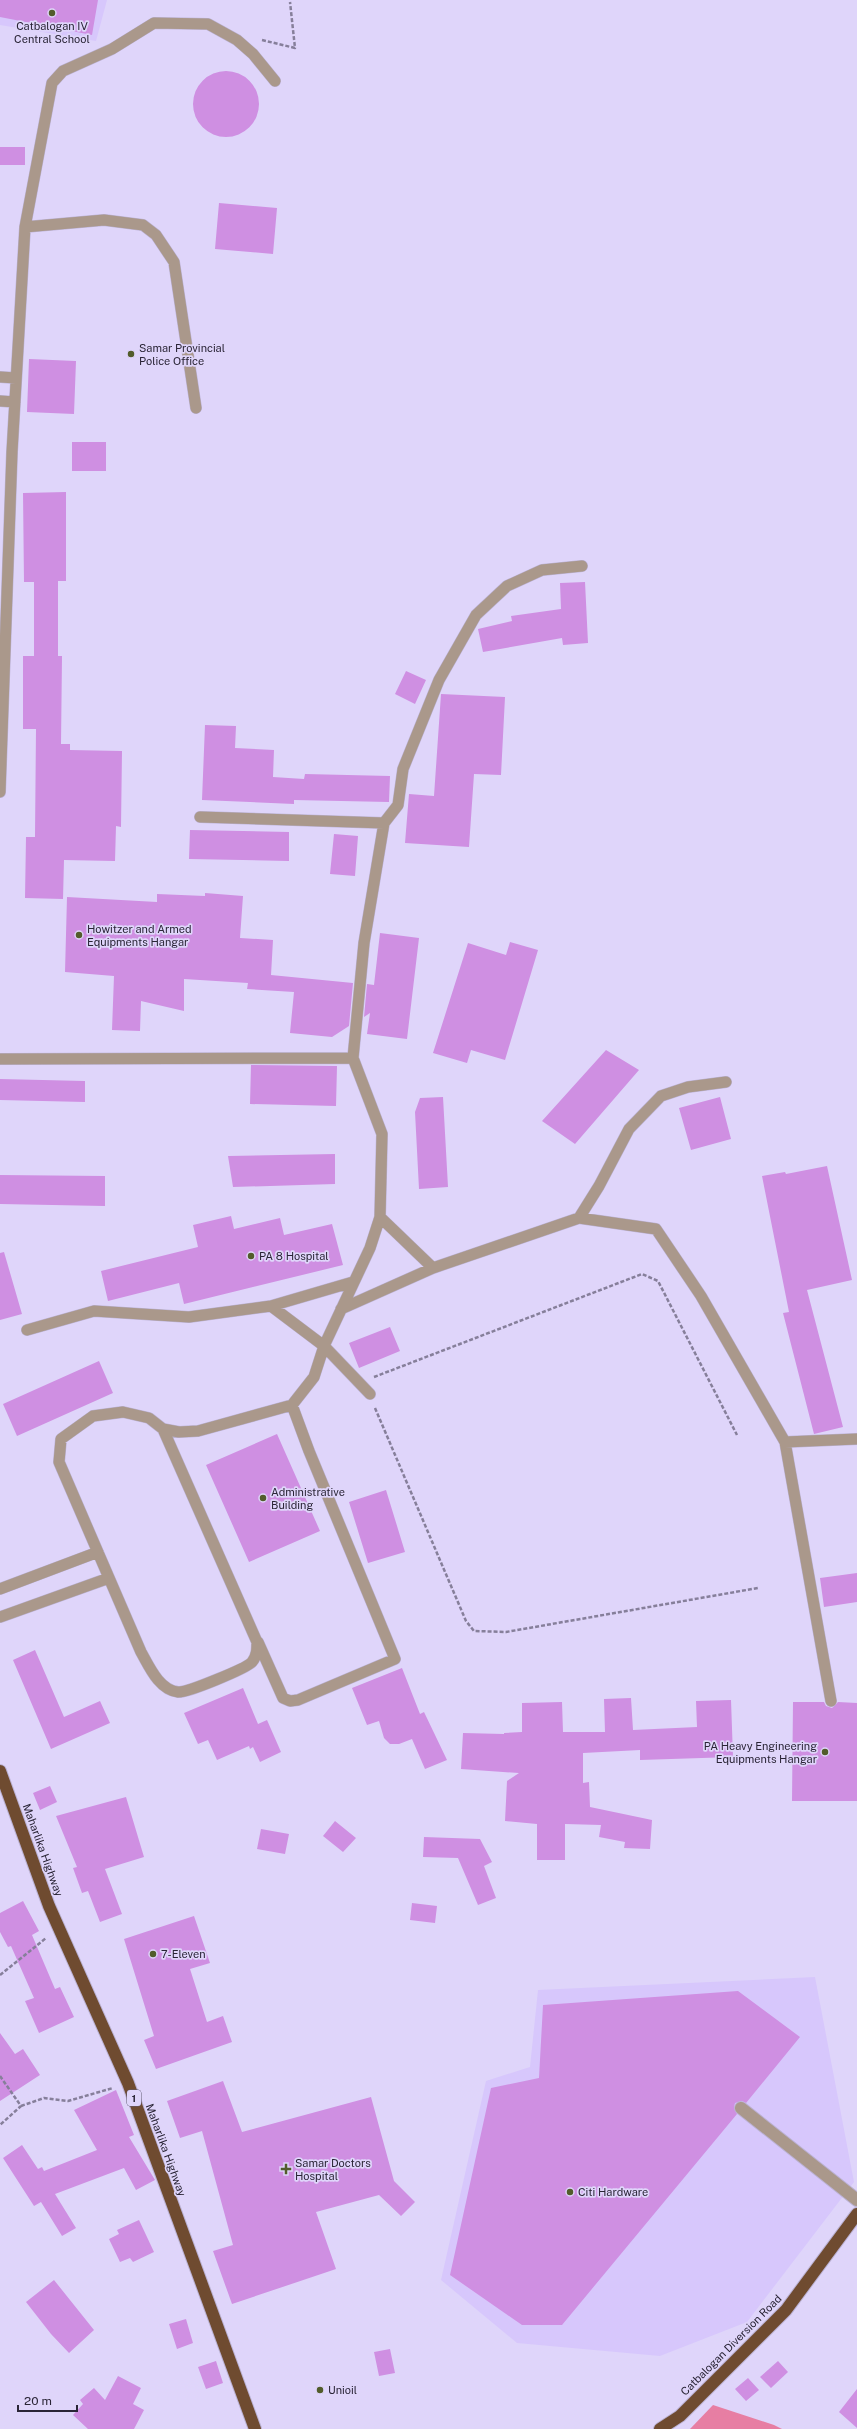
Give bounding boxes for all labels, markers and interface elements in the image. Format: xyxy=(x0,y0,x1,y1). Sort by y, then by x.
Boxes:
marker: Catbalogan IV Central School xyxy=(47,8,57,18)
place label: Catbalogan IV Central School xyxy=(14,20,90,45)
place label: Samar Provincial Police Office xyxy=(139,342,225,367)
marker: Samar Provincial Police Office xyxy=(126,349,136,359)
place label: Howitzer and Armed Equipments Hangar xyxy=(87,923,192,948)
marker: Howitzer and Armed Equipments Hangar xyxy=(74,930,84,940)
place label: PA 8 Hospital xyxy=(259,1250,329,1262)
marker: PA 8 Hospital xyxy=(246,1251,256,1261)
place label: Administrative Building xyxy=(271,1486,345,1511)
marker: Administrative Building xyxy=(258,1493,268,1503)
place label: PA Heavy Engineering Equipments Hangar xyxy=(704,1740,817,1765)
marker: PA Heavy Engineering Equipments Hangar xyxy=(820,1747,830,1757)
street label: Maharlika Highway xyxy=(21,1802,65,1898)
place label: 7-Eleven xyxy=(161,1948,206,1960)
marker: 7-Eleven xyxy=(148,1949,158,1959)
road number: 1 xyxy=(127,2090,141,2106)
street label: Maharlika Highway xyxy=(144,2102,188,2198)
place label: Samar Doctors Hospital xyxy=(295,2157,371,2182)
marker: Samar Doctors Hospital xyxy=(280,2163,292,2175)
place label: Citi Hardware xyxy=(578,2186,648,2198)
marker: Citi Hardware xyxy=(565,2187,575,2197)
street label: Catbalogan Diversion Road xyxy=(678,2292,784,2398)
place label: Unioil xyxy=(328,2384,357,2396)
marker: Unioil xyxy=(315,2385,325,2395)
scale bar xyxy=(18,2387,77,2413)
text: 20 m xyxy=(24,2394,52,2408)

